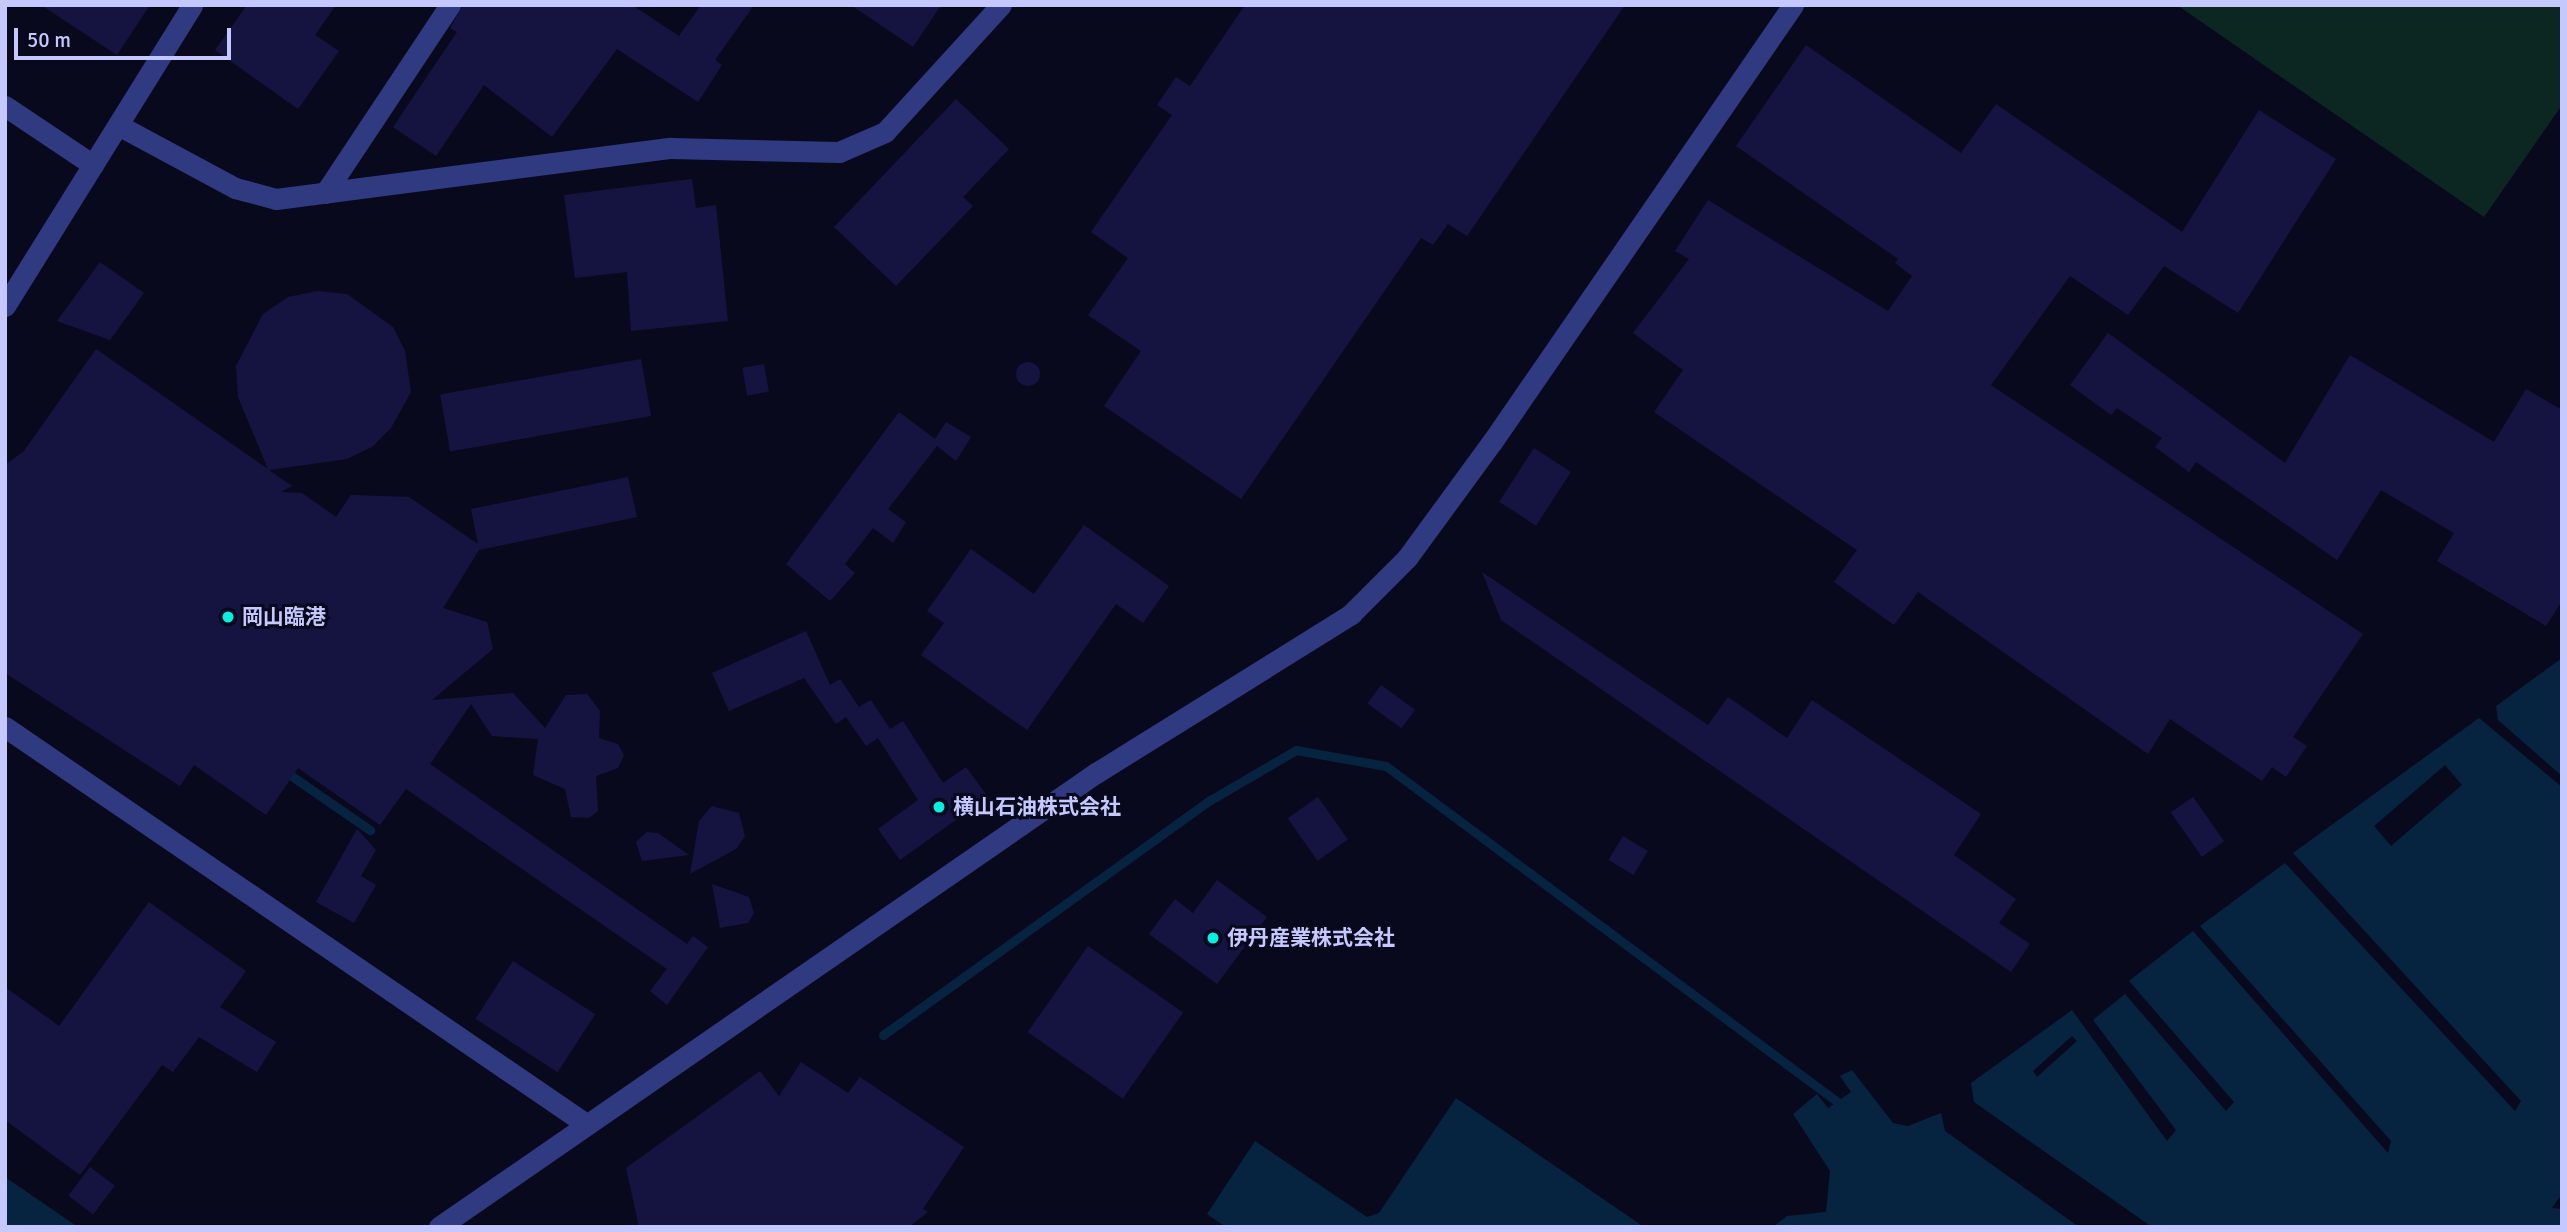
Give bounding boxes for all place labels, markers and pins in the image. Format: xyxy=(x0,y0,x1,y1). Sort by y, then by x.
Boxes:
place label: 岡山臨港 xyxy=(242,604,326,630)
marker: 岡山臨港 xyxy=(220,609,236,625)
place label: 横山石油株式会社 xyxy=(953,794,1121,820)
marker: 横山石油株式会社 xyxy=(931,799,947,815)
place label: 伊丹産業株式会社 xyxy=(1227,925,1395,951)
marker: 伊丹産業株式会社 xyxy=(1205,930,1221,946)

